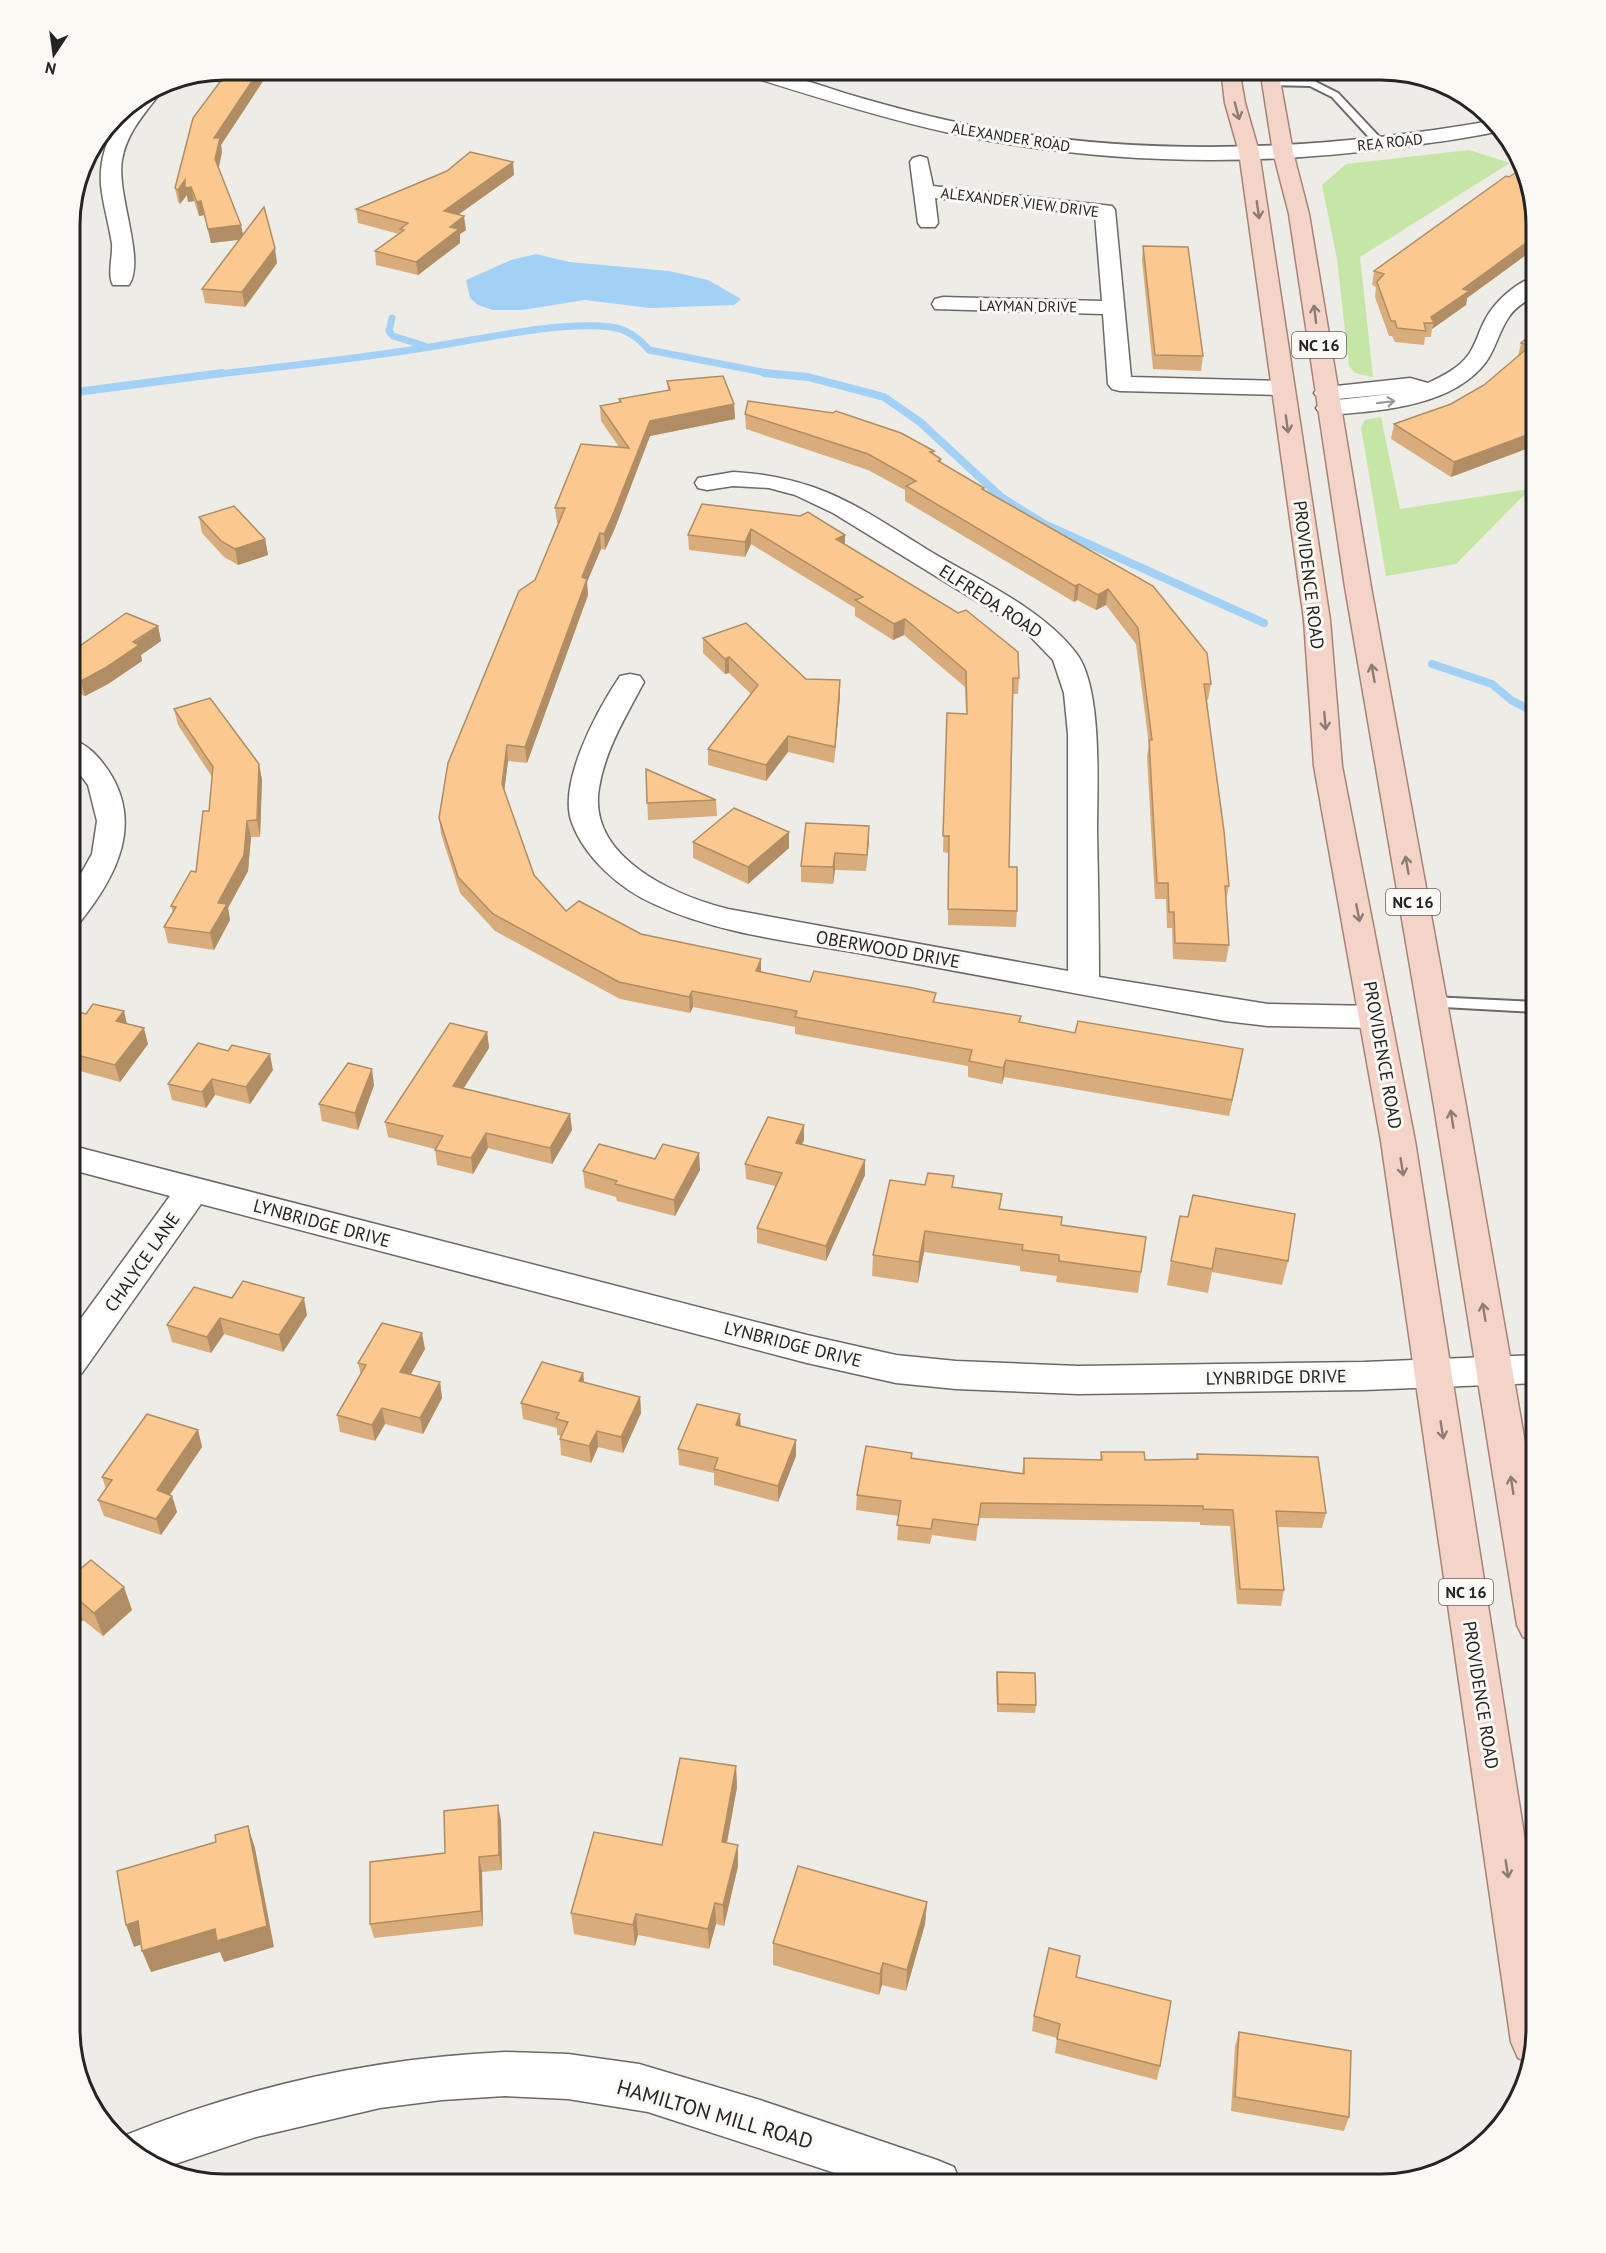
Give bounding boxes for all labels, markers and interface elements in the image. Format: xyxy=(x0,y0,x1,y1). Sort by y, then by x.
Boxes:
north arrow xyxy=(24,24,84,84)
text: N xyxy=(43,58,58,80)
one-way arrow xyxy=(1232,101,1243,120)
street label: ALEXANDER ROAD xyxy=(950,118,1072,156)
street label: REA ROAD xyxy=(1356,129,1424,155)
street label: ALEXANDER VIEW DRIVE xyxy=(940,183,1100,221)
one-way arrow xyxy=(1252,200,1263,219)
street label: LAYMAN DRIVE xyxy=(979,296,1077,316)
one-way arrow xyxy=(1310,305,1321,325)
road number: NC 16 xyxy=(1292,332,1346,358)
one-way arrow xyxy=(1376,396,1396,407)
one-way arrow xyxy=(1282,414,1293,433)
street label: PROVIDENCE ROAD xyxy=(1288,499,1330,651)
street label: ELFREDA ROAD xyxy=(935,559,1047,643)
one-way arrow xyxy=(1367,664,1378,683)
one-way arrow xyxy=(1320,711,1331,731)
one-way arrow xyxy=(1401,856,1412,875)
road number: NC 16 xyxy=(1386,889,1440,915)
one-way arrow xyxy=(1353,903,1364,923)
street label: OBERWOOD DRIVE xyxy=(814,925,962,973)
street label: PROVIDENCE ROAD xyxy=(1359,979,1407,1131)
one-way arrow xyxy=(1447,1110,1458,1129)
one-way arrow xyxy=(1396,1157,1407,1177)
street label: LYNBRIDGE DRIVE xyxy=(251,1194,393,1252)
street label: CHALYCE LANE xyxy=(99,1208,185,1316)
one-way arrow xyxy=(1478,1302,1489,1322)
street label: LYNBRIDGE DRIVE xyxy=(722,1316,864,1372)
street label: LYNBRIDGE DRIVE xyxy=(1205,1364,1347,1390)
one-way arrow xyxy=(1436,1420,1447,1440)
one-way arrow xyxy=(1507,1476,1518,1495)
road number: NC 16 xyxy=(1439,1579,1493,1605)
street label: PROVIDENCE ROAD xyxy=(1458,1619,1504,1771)
one-way arrow xyxy=(1502,1858,1513,1878)
street label: HAMILTON MILL ROAD xyxy=(614,2073,816,2155)

